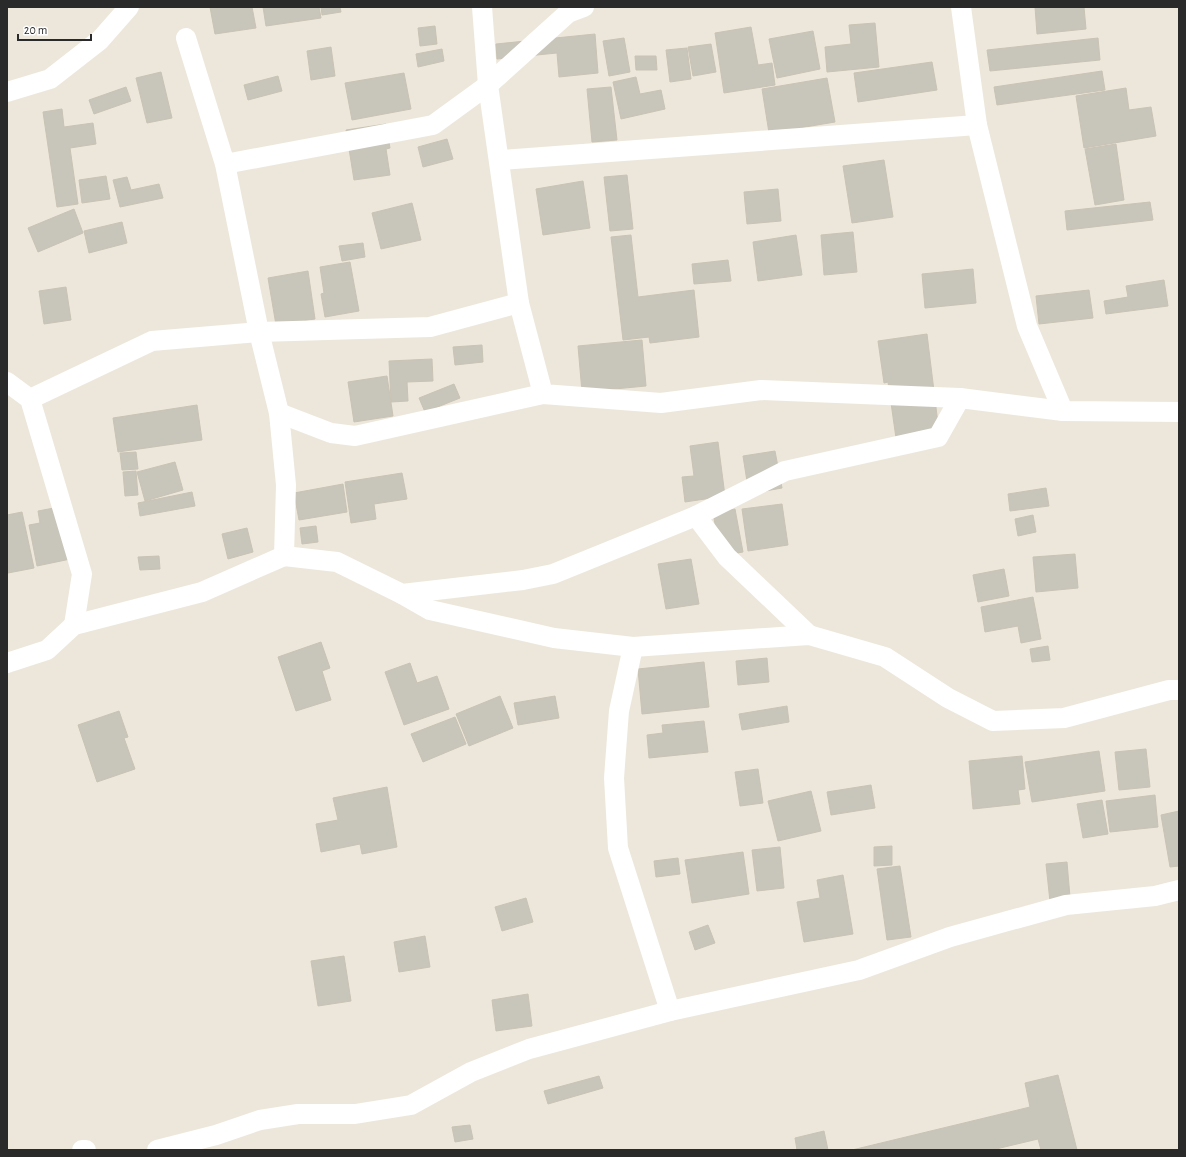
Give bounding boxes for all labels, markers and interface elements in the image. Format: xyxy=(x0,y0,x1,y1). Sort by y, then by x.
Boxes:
scale bar xyxy=(18,16,91,42)
text: 20 m xyxy=(24,24,47,36)

